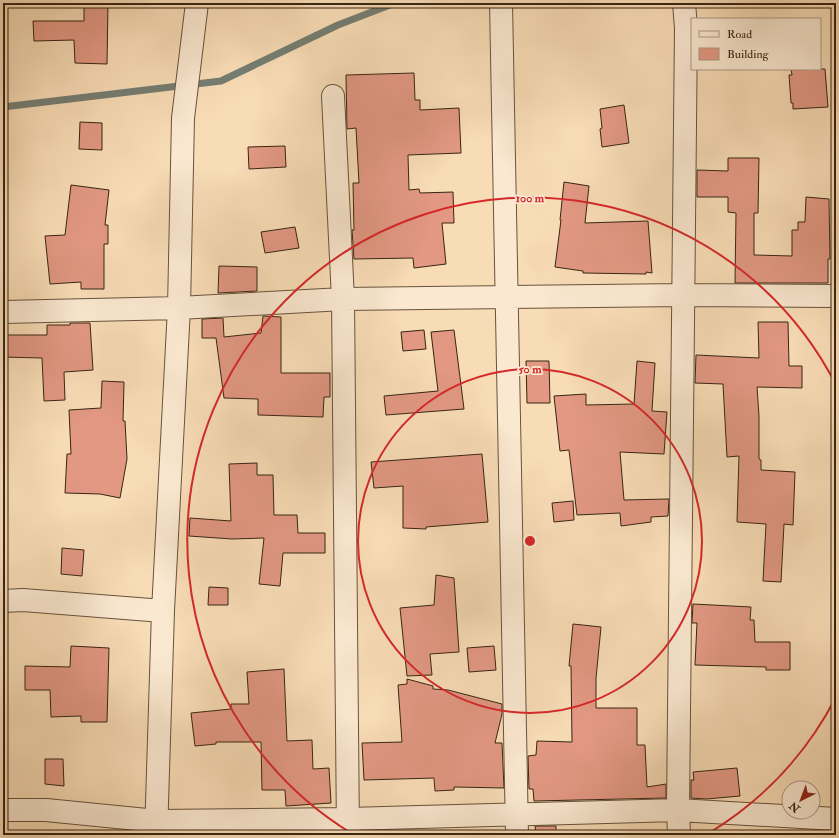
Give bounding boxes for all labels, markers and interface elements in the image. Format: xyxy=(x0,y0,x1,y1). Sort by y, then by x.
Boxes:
legend xyxy=(691,18,821,70)
text: Road xyxy=(727,27,752,42)
text: Building xyxy=(727,47,770,62)
text: 100 m xyxy=(516,191,545,206)
text: 50 m xyxy=(518,362,542,377)
centre of rings xyxy=(523,534,537,548)
north arrow xyxy=(781,780,821,820)
text: N xyxy=(786,798,803,816)

